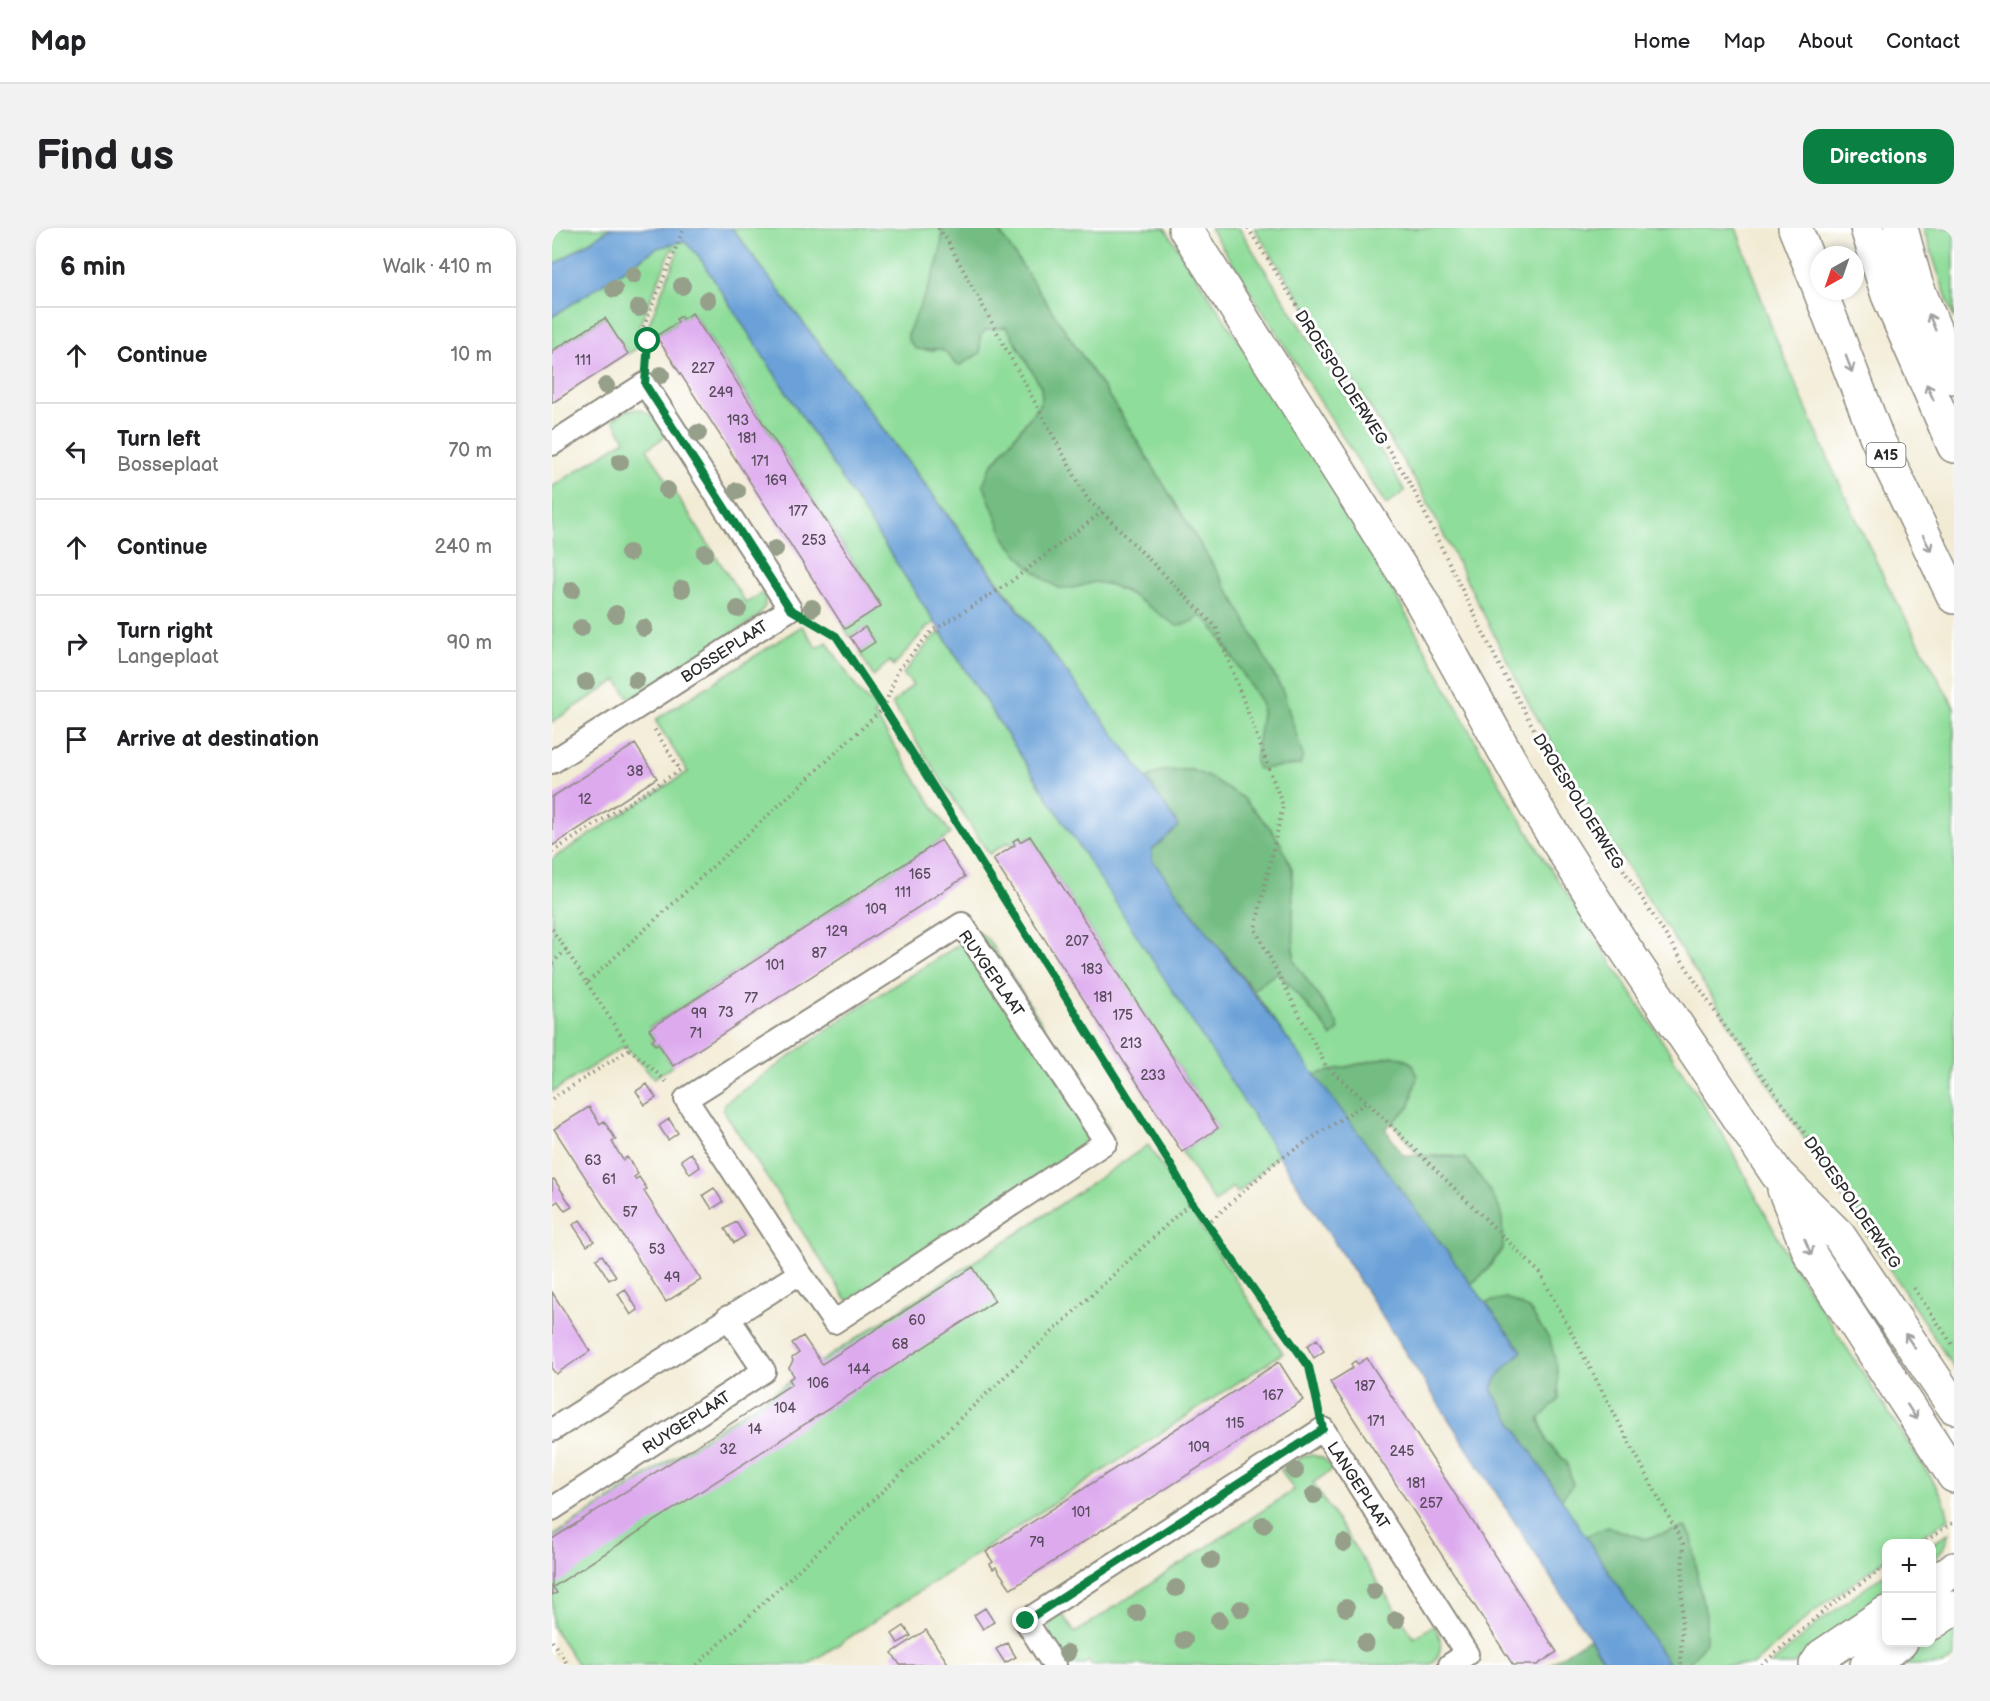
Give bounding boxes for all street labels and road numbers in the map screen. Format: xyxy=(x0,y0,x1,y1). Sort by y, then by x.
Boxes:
street label: DROESPOLDERWEG xyxy=(1290,307,1391,449)
road number: A15 xyxy=(1866,443,1906,467)
street label: BOSSEPLAAT xyxy=(678,617,772,687)
street label: DROESPOLDERWEG xyxy=(1528,730,1627,873)
street label: RUYGEPLAAT xyxy=(954,927,1028,1021)
street label: DROESPOLDERWEG xyxy=(1799,1133,1904,1272)
street label: RUYGEPLAAT xyxy=(639,1388,735,1459)
street label: LANGEPLAAT xyxy=(1322,1439,1393,1533)

